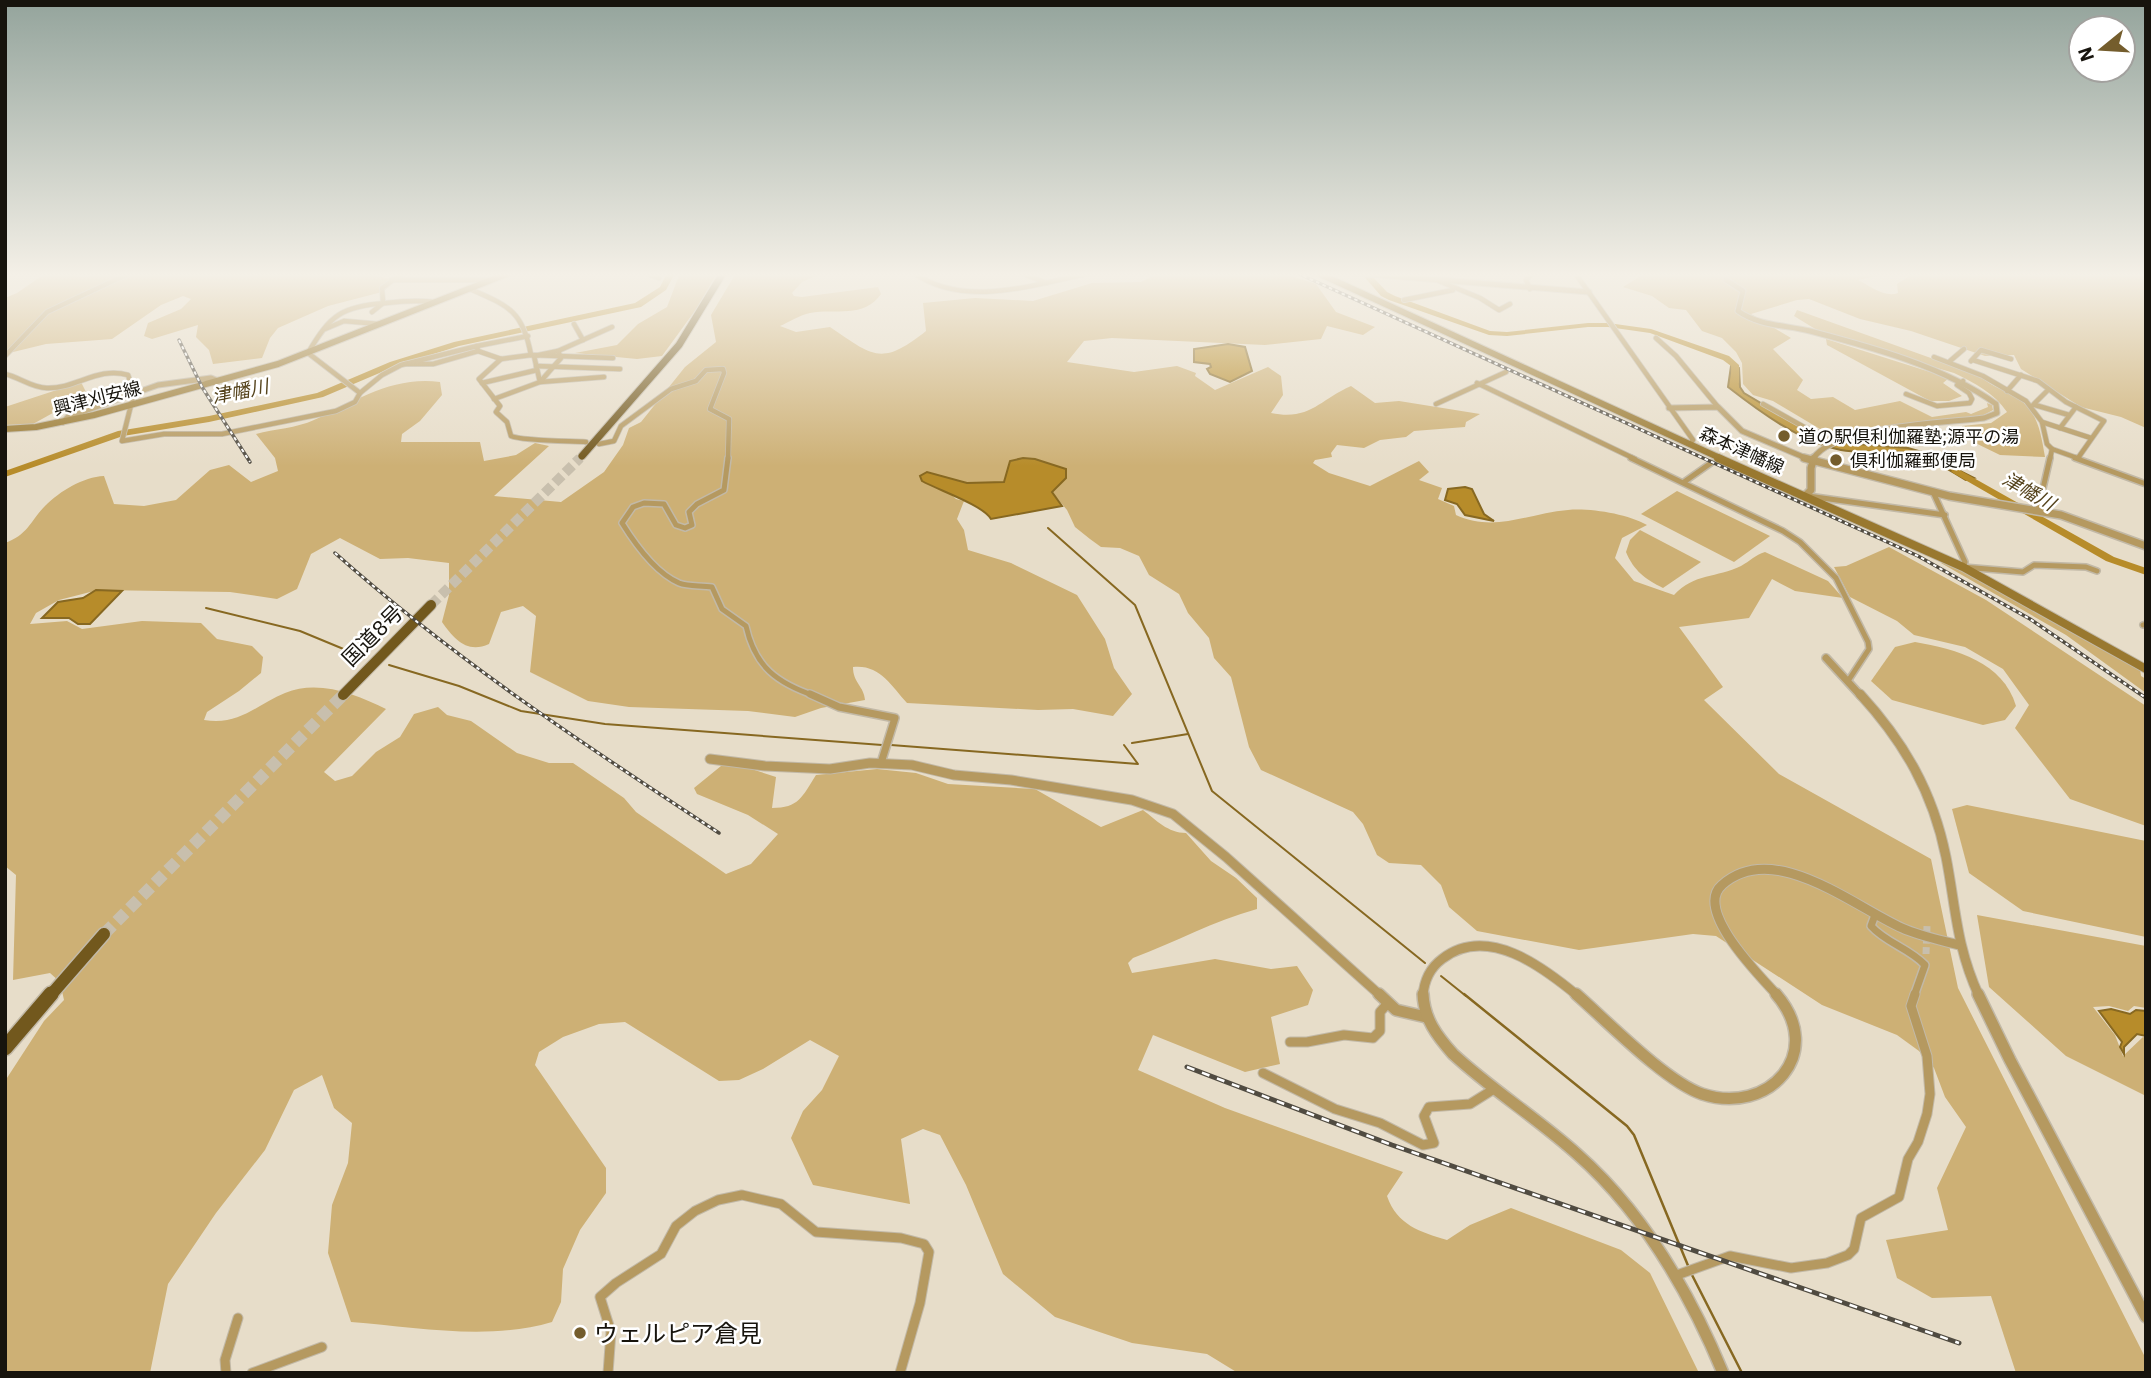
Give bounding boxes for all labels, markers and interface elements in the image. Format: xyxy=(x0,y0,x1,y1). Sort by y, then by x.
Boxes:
north arrow xyxy=(2067,14,2137,84)
text: N xyxy=(2072,44,2099,65)
water label: 津幡川 xyxy=(210,373,272,408)
street label: 興津刈安線 xyxy=(51,376,143,420)
street label: 森本津幡線 xyxy=(1696,421,1788,479)
place label: 道の駅倶利伽羅塾;源平の湯 xyxy=(1798,425,2019,448)
marker: 道の駅倶利伽羅塾;源平の湯 xyxy=(1776,428,1792,444)
place label: 倶利伽羅郵便局 xyxy=(1850,449,1976,472)
marker: 倶利伽羅郵便局 xyxy=(1828,452,1844,468)
water label: 津幡川 xyxy=(1998,466,2061,517)
street label: 国道8号 xyxy=(335,598,409,672)
place label: ウェルピア倉見 xyxy=(594,1317,762,1349)
marker: ウェルピア倉見 xyxy=(572,1325,588,1341)

